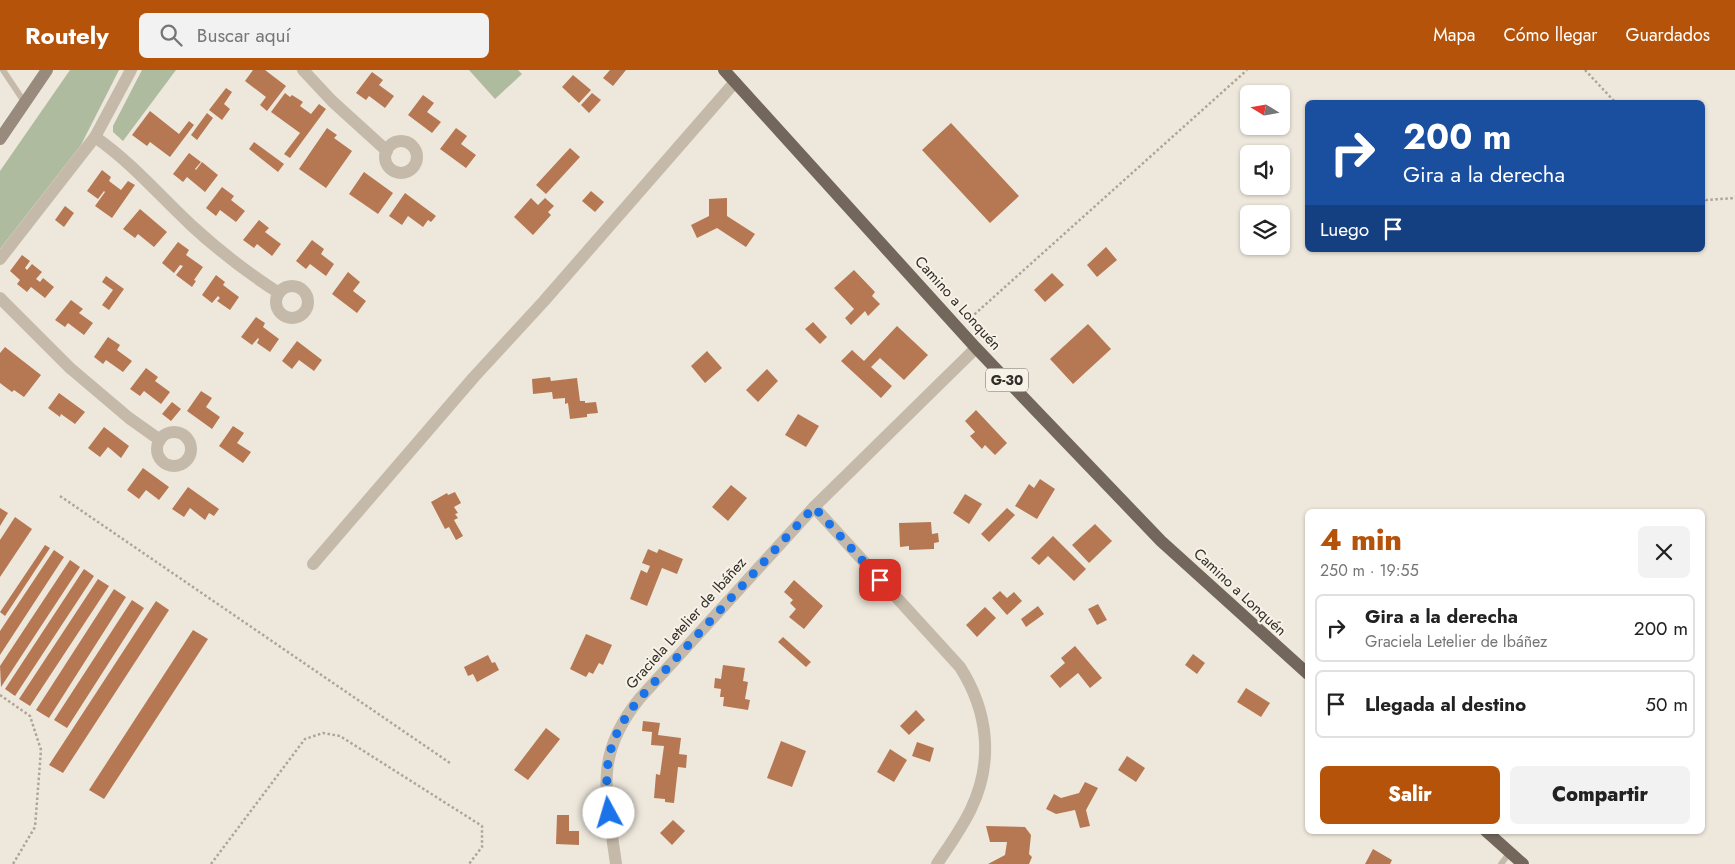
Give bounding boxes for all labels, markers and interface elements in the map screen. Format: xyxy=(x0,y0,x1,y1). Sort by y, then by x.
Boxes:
search box xyxy=(139,13,489,58)
text: Routely xyxy=(25,18,109,53)
icon: search xyxy=(157,21,185,49)
text: Buscar aquí xyxy=(197,22,290,49)
text: Mapa xyxy=(1433,22,1475,48)
text: Cómo llegar xyxy=(1503,22,1598,48)
text: Guardados xyxy=(1626,22,1710,48)
north arrow xyxy=(1240,85,1290,135)
map controls xyxy=(1240,85,1290,255)
text: 200 m xyxy=(1403,112,1512,162)
icon: right xyxy=(1320,120,1385,185)
button: sound xyxy=(1240,145,1290,195)
text: Gira a la derecha xyxy=(1403,158,1565,190)
button: layers xyxy=(1240,205,1290,255)
icon: arrive xyxy=(1379,215,1407,243)
text: Luego xyxy=(1320,216,1369,243)
street label: Camino a Lonquén xyxy=(910,251,1006,355)
road number: G-30 xyxy=(986,368,1028,392)
text: 4 min xyxy=(1320,518,1402,561)
button: close xyxy=(1638,526,1690,578)
street label: Camino a Lonquén xyxy=(1189,543,1291,641)
street label: Graciela Letelier de Ibáñez xyxy=(621,552,751,694)
pin xyxy=(859,559,901,601)
text: 250 m · 19:55 xyxy=(1320,559,1419,582)
icon: arrive xyxy=(866,566,894,594)
text: Gira a la derecha xyxy=(1365,603,1518,630)
icon: right xyxy=(1322,614,1350,642)
text: 200 m xyxy=(1634,615,1688,642)
text: Graciela Letelier de Ibáñez xyxy=(1365,630,1547,653)
icon: arrive xyxy=(1322,690,1350,718)
text: Llegada al destino xyxy=(1365,691,1526,718)
text: 50 m xyxy=(1645,691,1688,718)
button: Salir xyxy=(1320,766,1500,824)
button: Compartir xyxy=(1510,766,1690,824)
position arrow xyxy=(582,786,634,838)

